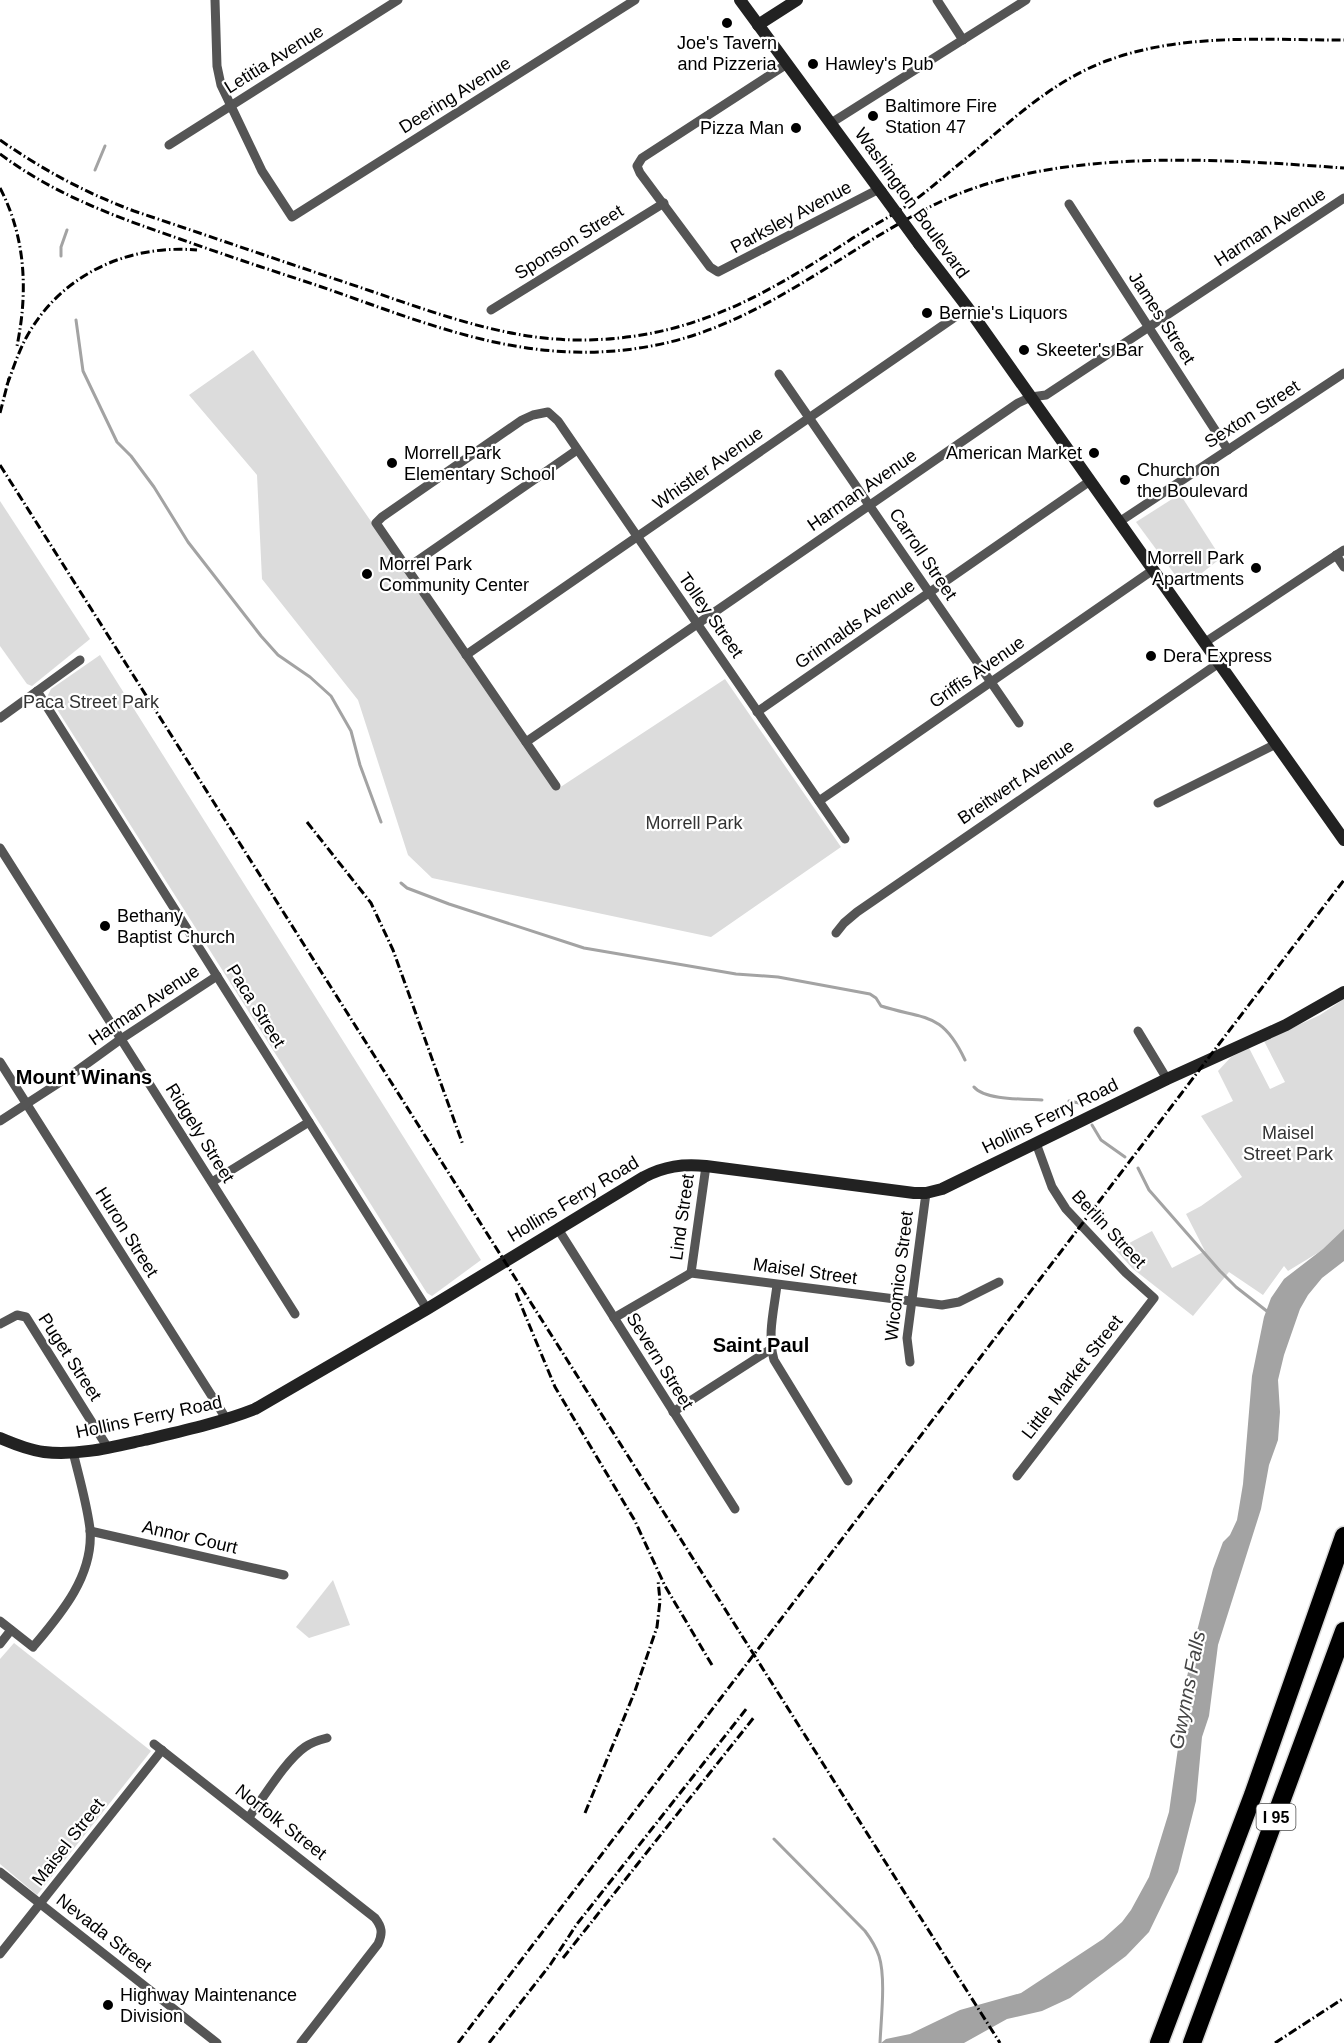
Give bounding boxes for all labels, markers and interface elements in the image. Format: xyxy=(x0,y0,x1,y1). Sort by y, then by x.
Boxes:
marker: Joe's Tavern and Pizzeria xyxy=(720,16,734,30)
street label: Letitia Avenue xyxy=(221,21,327,97)
place label: Joe's Tavern and Pizzeria xyxy=(677,33,778,74)
street label: Deering Avenue xyxy=(396,53,514,137)
place label: Hawley's Pub xyxy=(825,54,933,74)
marker: Hawley's Pub xyxy=(806,57,820,71)
place label: Baltimore Fire Station 47 xyxy=(885,96,997,137)
marker: Baltimore Fire Station 47 xyxy=(866,109,880,123)
place label: Pizza Man xyxy=(700,118,784,138)
marker: Pizza Man xyxy=(789,121,803,135)
street label: Washington Boulevard xyxy=(851,124,973,282)
street label: Parksley Avenue xyxy=(727,177,855,257)
street label: Harman Avenue xyxy=(1211,184,1329,270)
street label: Sponson Street xyxy=(511,201,627,283)
street label: James Street xyxy=(1125,268,1199,368)
place label: Bernie's Liquors xyxy=(939,303,1068,323)
marker: Bernie's Liquors xyxy=(920,306,934,320)
place label: Skeeter's Bar xyxy=(1036,340,1143,360)
marker: Skeeter's Bar xyxy=(1017,343,1031,357)
street label: Sexton Street xyxy=(1201,376,1303,452)
street label: Whistler Avenue xyxy=(649,423,767,513)
place label: Morrell Park Elementary School xyxy=(404,443,555,484)
place label: American Market xyxy=(946,443,1082,463)
street label: Harman Avenue xyxy=(804,445,920,535)
marker: American Market xyxy=(1087,446,1101,460)
marker: Morrell Park Elementary School xyxy=(385,456,399,470)
place label: Church on the Boulevard xyxy=(1137,460,1248,501)
marker: Church on the Boulevard xyxy=(1118,473,1132,487)
street label: Carroll Street xyxy=(885,504,961,604)
place label: Morrell Park Apartments xyxy=(1147,548,1245,589)
place label: Morrel Park Community Center xyxy=(379,554,529,595)
marker: Morrell Park Apartments xyxy=(1249,561,1263,575)
marker: Morrel Park Community Center xyxy=(360,567,374,581)
street label: Tolley Street xyxy=(674,569,748,661)
street label: Grinnalds Avenue xyxy=(791,575,919,673)
street label: Griffis Avenue xyxy=(926,632,1028,712)
place label: Dera Express xyxy=(1163,646,1272,666)
marker: Dera Express xyxy=(1144,649,1158,663)
park label: Paca Street Park xyxy=(23,692,160,712)
street label: Breitwert Avenue xyxy=(954,736,1078,828)
park label: Morrell Park xyxy=(645,813,744,833)
place label: Bethany Baptist Church xyxy=(117,906,235,947)
marker: Bethany Baptist Church xyxy=(98,919,112,933)
street label: Harman Avenue xyxy=(85,961,203,1049)
street label: Paca Street xyxy=(223,961,289,1051)
district label: Mount Winans xyxy=(16,1066,152,1088)
street label: Hollins Ferry Road xyxy=(979,1074,1121,1158)
street label: Ridgely Street xyxy=(162,1080,238,1186)
park label: Maisel Street Park xyxy=(1243,1123,1334,1164)
street label: Hollins Ferry Road xyxy=(504,1152,642,1246)
street label: Lind Street xyxy=(666,1173,698,1261)
street label: Huron Street xyxy=(91,1183,163,1281)
street label: Berlin Street xyxy=(1068,1186,1150,1272)
street label: Wicomico Street xyxy=(881,1210,917,1342)
street label: Maisel Street xyxy=(752,1254,858,1288)
street label: Severn Street xyxy=(622,1309,698,1413)
street label: Puget Street xyxy=(34,1310,106,1404)
street label: Little Market Street xyxy=(1018,1311,1126,1443)
district label: Saint Paul xyxy=(713,1334,809,1356)
street label: Hollins Ferry Road xyxy=(74,1392,224,1442)
street label: Annor Court xyxy=(140,1516,240,1558)
water label: Gwynns Falls xyxy=(1165,1629,1209,1751)
street label: Norfolk Street xyxy=(231,1780,331,1864)
street label: Maisel Street xyxy=(28,1794,108,1890)
road number: I 95 xyxy=(1256,1804,1296,1830)
street label: Nevada Street xyxy=(53,1890,155,1976)
place label: Highway Maintenance Division xyxy=(120,1985,297,2026)
marker: Highway Maintenance Division xyxy=(101,1998,115,2012)

